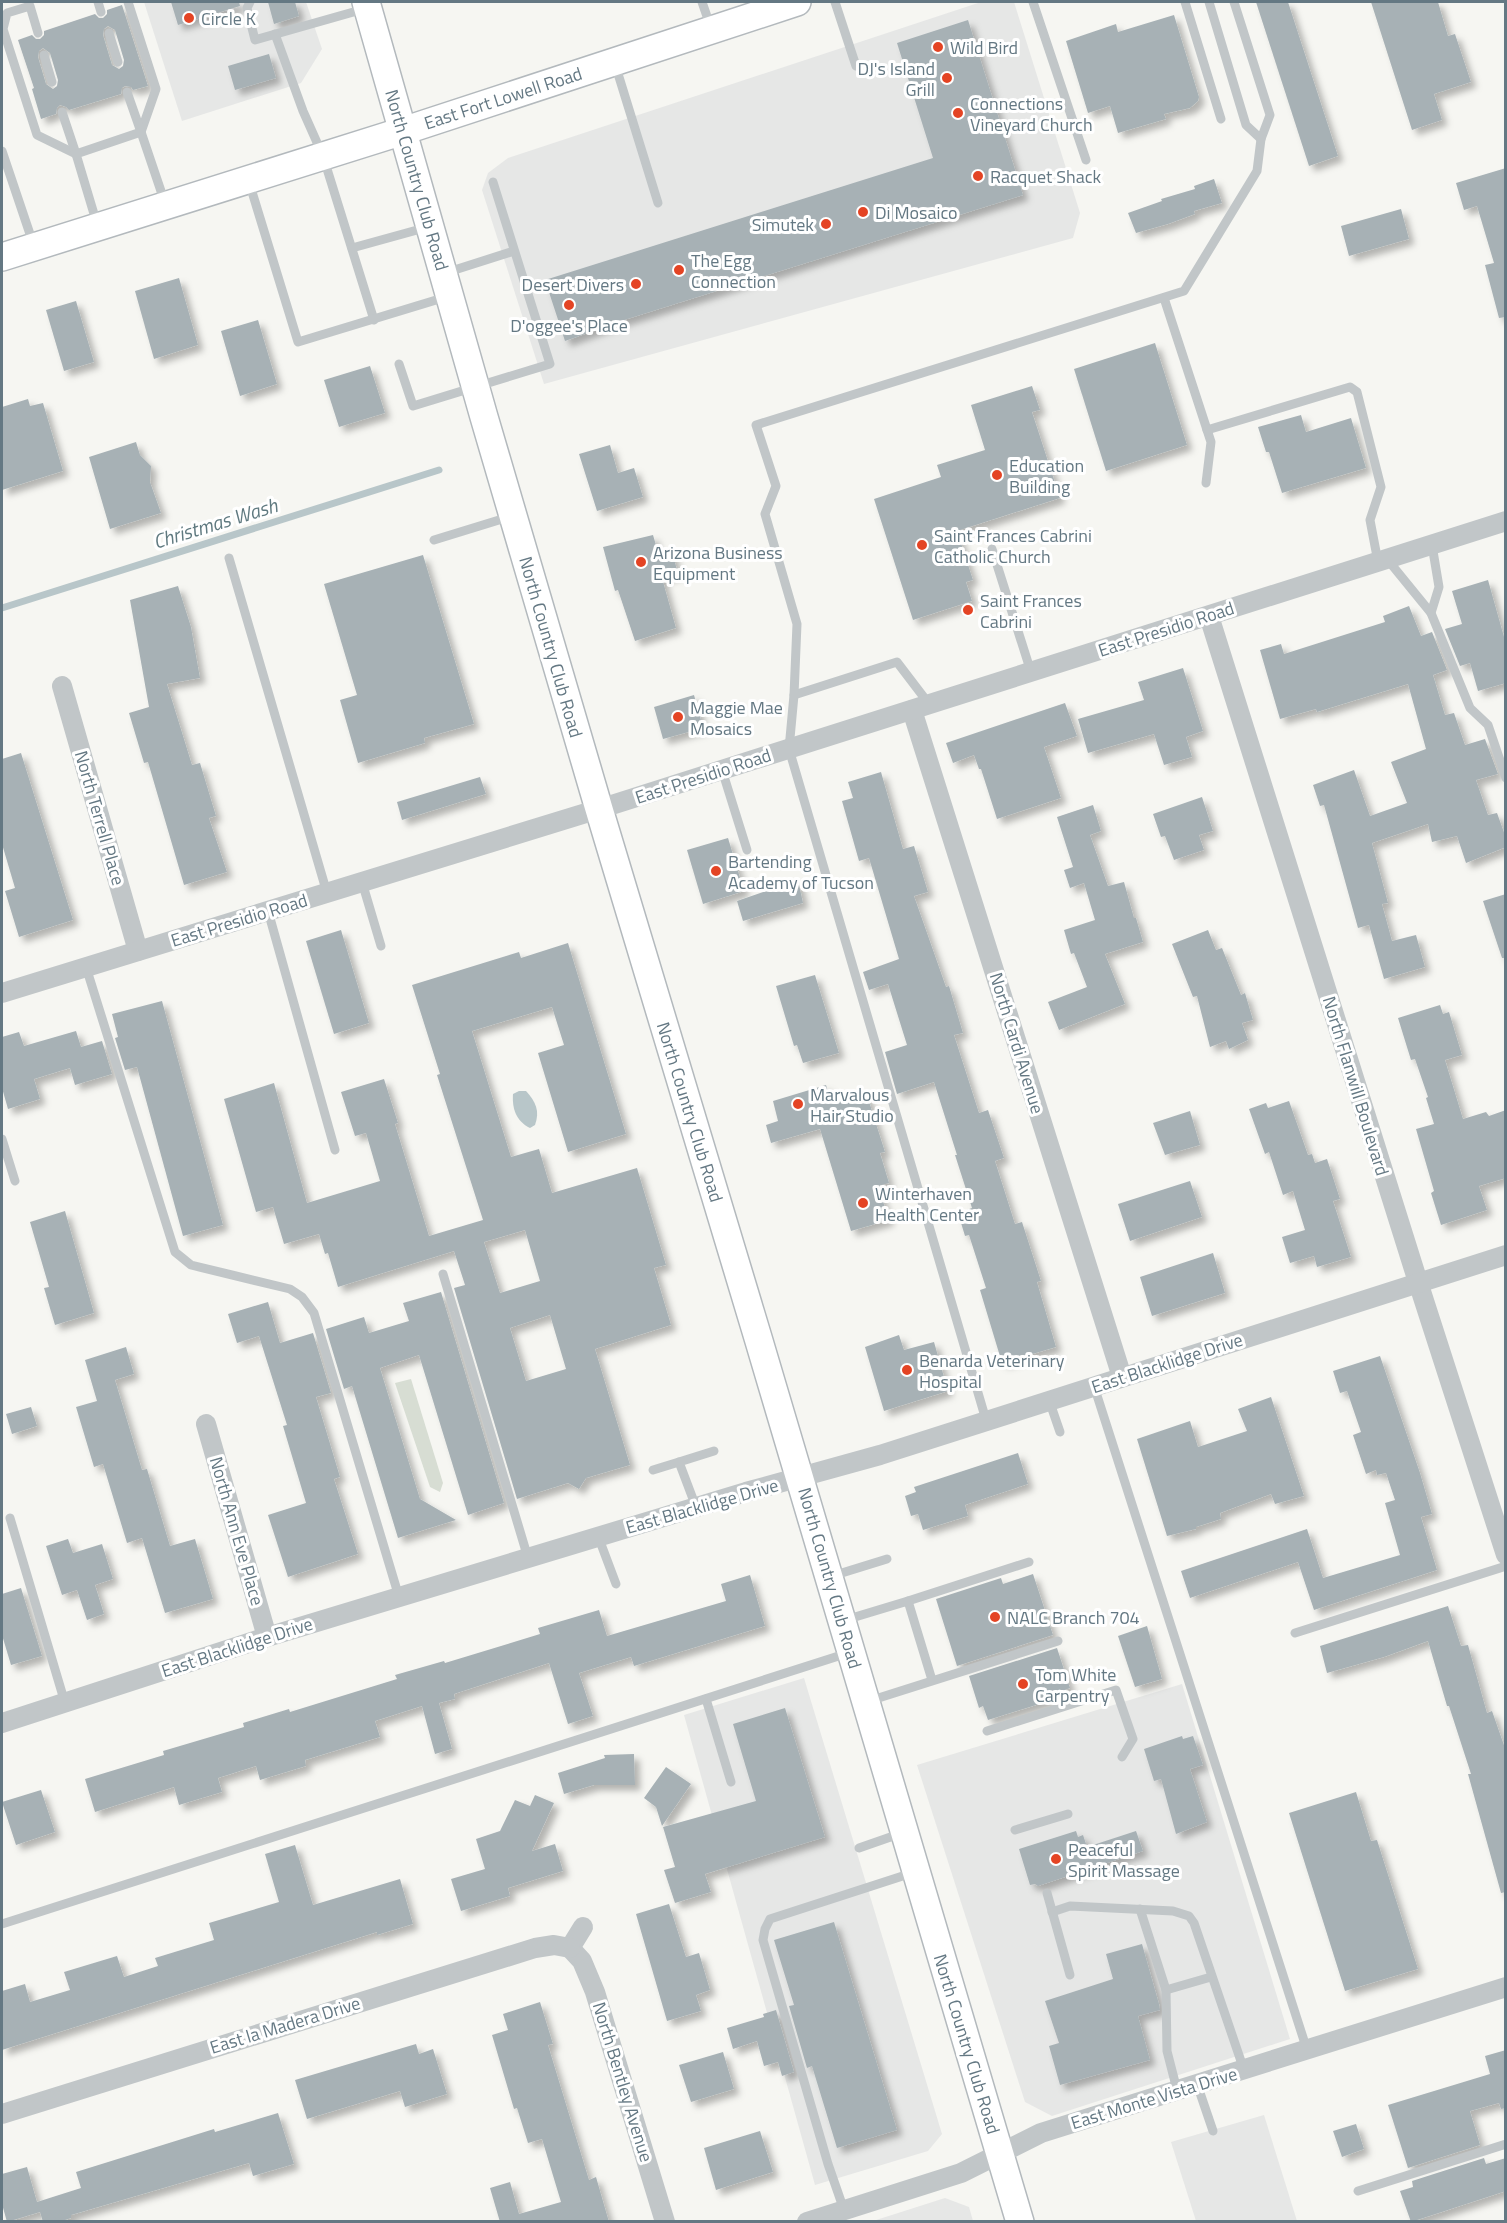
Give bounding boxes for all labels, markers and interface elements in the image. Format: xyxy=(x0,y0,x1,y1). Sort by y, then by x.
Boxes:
place label: Circle K xyxy=(201,5,256,32)
marker: Circle K xyxy=(182,11,196,25)
place label: Wild Bird xyxy=(950,34,1018,61)
marker: Wild Bird xyxy=(931,40,945,54)
place label: DJ's Island Grill xyxy=(857,55,935,103)
street label: East Fort Lowell Road xyxy=(421,60,585,136)
marker: DJ's Island Grill xyxy=(940,71,954,85)
street label: North Country Club Road xyxy=(378,86,456,274)
place label: Connections Vineyard Church xyxy=(970,90,1093,138)
marker: Connections Vineyard Church xyxy=(951,106,965,120)
place label: Racquet Shack xyxy=(990,163,1101,190)
marker: Racquet Shack xyxy=(971,169,985,183)
place label: Di Mosaico xyxy=(875,199,958,226)
marker: Di Mosaico xyxy=(856,205,870,219)
place label: Simutek xyxy=(752,211,814,238)
marker: Simutek xyxy=(819,217,833,231)
place label: The Egg Connection xyxy=(691,247,776,295)
marker: The Egg Connection xyxy=(672,263,686,277)
place label: Desert Divers xyxy=(522,271,624,298)
marker: Desert Divers xyxy=(629,277,643,291)
marker: D'oggee's Place xyxy=(562,298,576,312)
place label: D'oggee's Place xyxy=(510,312,628,339)
place label: Education Building xyxy=(1009,452,1084,500)
marker: Education Building xyxy=(990,468,1004,482)
water label: Christmas Wash xyxy=(149,489,282,557)
place label: Saint Frances Cabrini Catholic Church xyxy=(934,522,1092,570)
marker: Saint Frances Cabrini Catholic Church xyxy=(915,538,929,552)
place label: Arizona Business Equipment xyxy=(653,539,783,587)
street label: North Country Club Road xyxy=(512,553,590,741)
marker: Arizona Business Equipment xyxy=(634,555,648,569)
place label: Saint Frances Cabrini xyxy=(980,587,1082,635)
street label: East Presidio Road xyxy=(1094,594,1238,664)
marker: Saint Frances Cabrini xyxy=(961,603,975,617)
place label: Maggie Mae Mosaics xyxy=(690,694,783,742)
marker: Maggie Mae Mosaics xyxy=(671,710,685,724)
street label: East Presidio Road xyxy=(631,741,775,811)
street label: North Terrell Place xyxy=(68,747,132,889)
place label: Bartending Academy of Tucson xyxy=(728,848,874,896)
marker: Bartending Academy of Tucson xyxy=(709,864,723,878)
street label: East Presidio Road xyxy=(167,886,311,954)
street label: North Cardi Avenue xyxy=(983,969,1051,1117)
street label: North Flanwill Boulevard xyxy=(1316,993,1396,1179)
street label: North Country Club Road xyxy=(650,1019,730,1205)
place label: Marvalous Hair Studio xyxy=(810,1081,894,1129)
marker: Marvalous Hair Studio xyxy=(791,1097,805,1111)
place label: Winterhaven Health Center xyxy=(875,1180,979,1228)
marker: Winterhaven Health Center xyxy=(856,1196,870,1210)
street label: East Blacklidge Drive xyxy=(1088,1326,1246,1400)
place label: Benarda Veterinary Hospital xyxy=(919,1347,1065,1395)
marker: Benarda Veterinary Hospital xyxy=(900,1363,914,1377)
street label: North Ann Eve Place xyxy=(203,1453,271,1609)
street label: East Blacklidge Drive xyxy=(623,1471,781,1541)
street label: North Country Club Road xyxy=(791,1484,869,1672)
place label: NALC Branch 704 xyxy=(1007,1604,1140,1631)
street label: East Blacklidge Drive xyxy=(158,1610,316,1684)
marker: NALC Branch 704 xyxy=(988,1610,1002,1624)
place label: Tom White Carpentry xyxy=(1035,1661,1116,1709)
marker: Tom White Carpentry xyxy=(1016,1677,1030,1691)
place label: Peaceful Spirit Massage xyxy=(1068,1836,1180,1884)
marker: Peaceful Spirit Massage xyxy=(1049,1852,1063,1866)
street label: North Country Club Road xyxy=(927,1951,1007,2137)
street label: East la Madera Drive xyxy=(206,1989,364,2061)
street label: North Bentley Avenue xyxy=(586,1999,660,2165)
street label: East Monte Vista Drive xyxy=(1068,2060,1240,2136)

